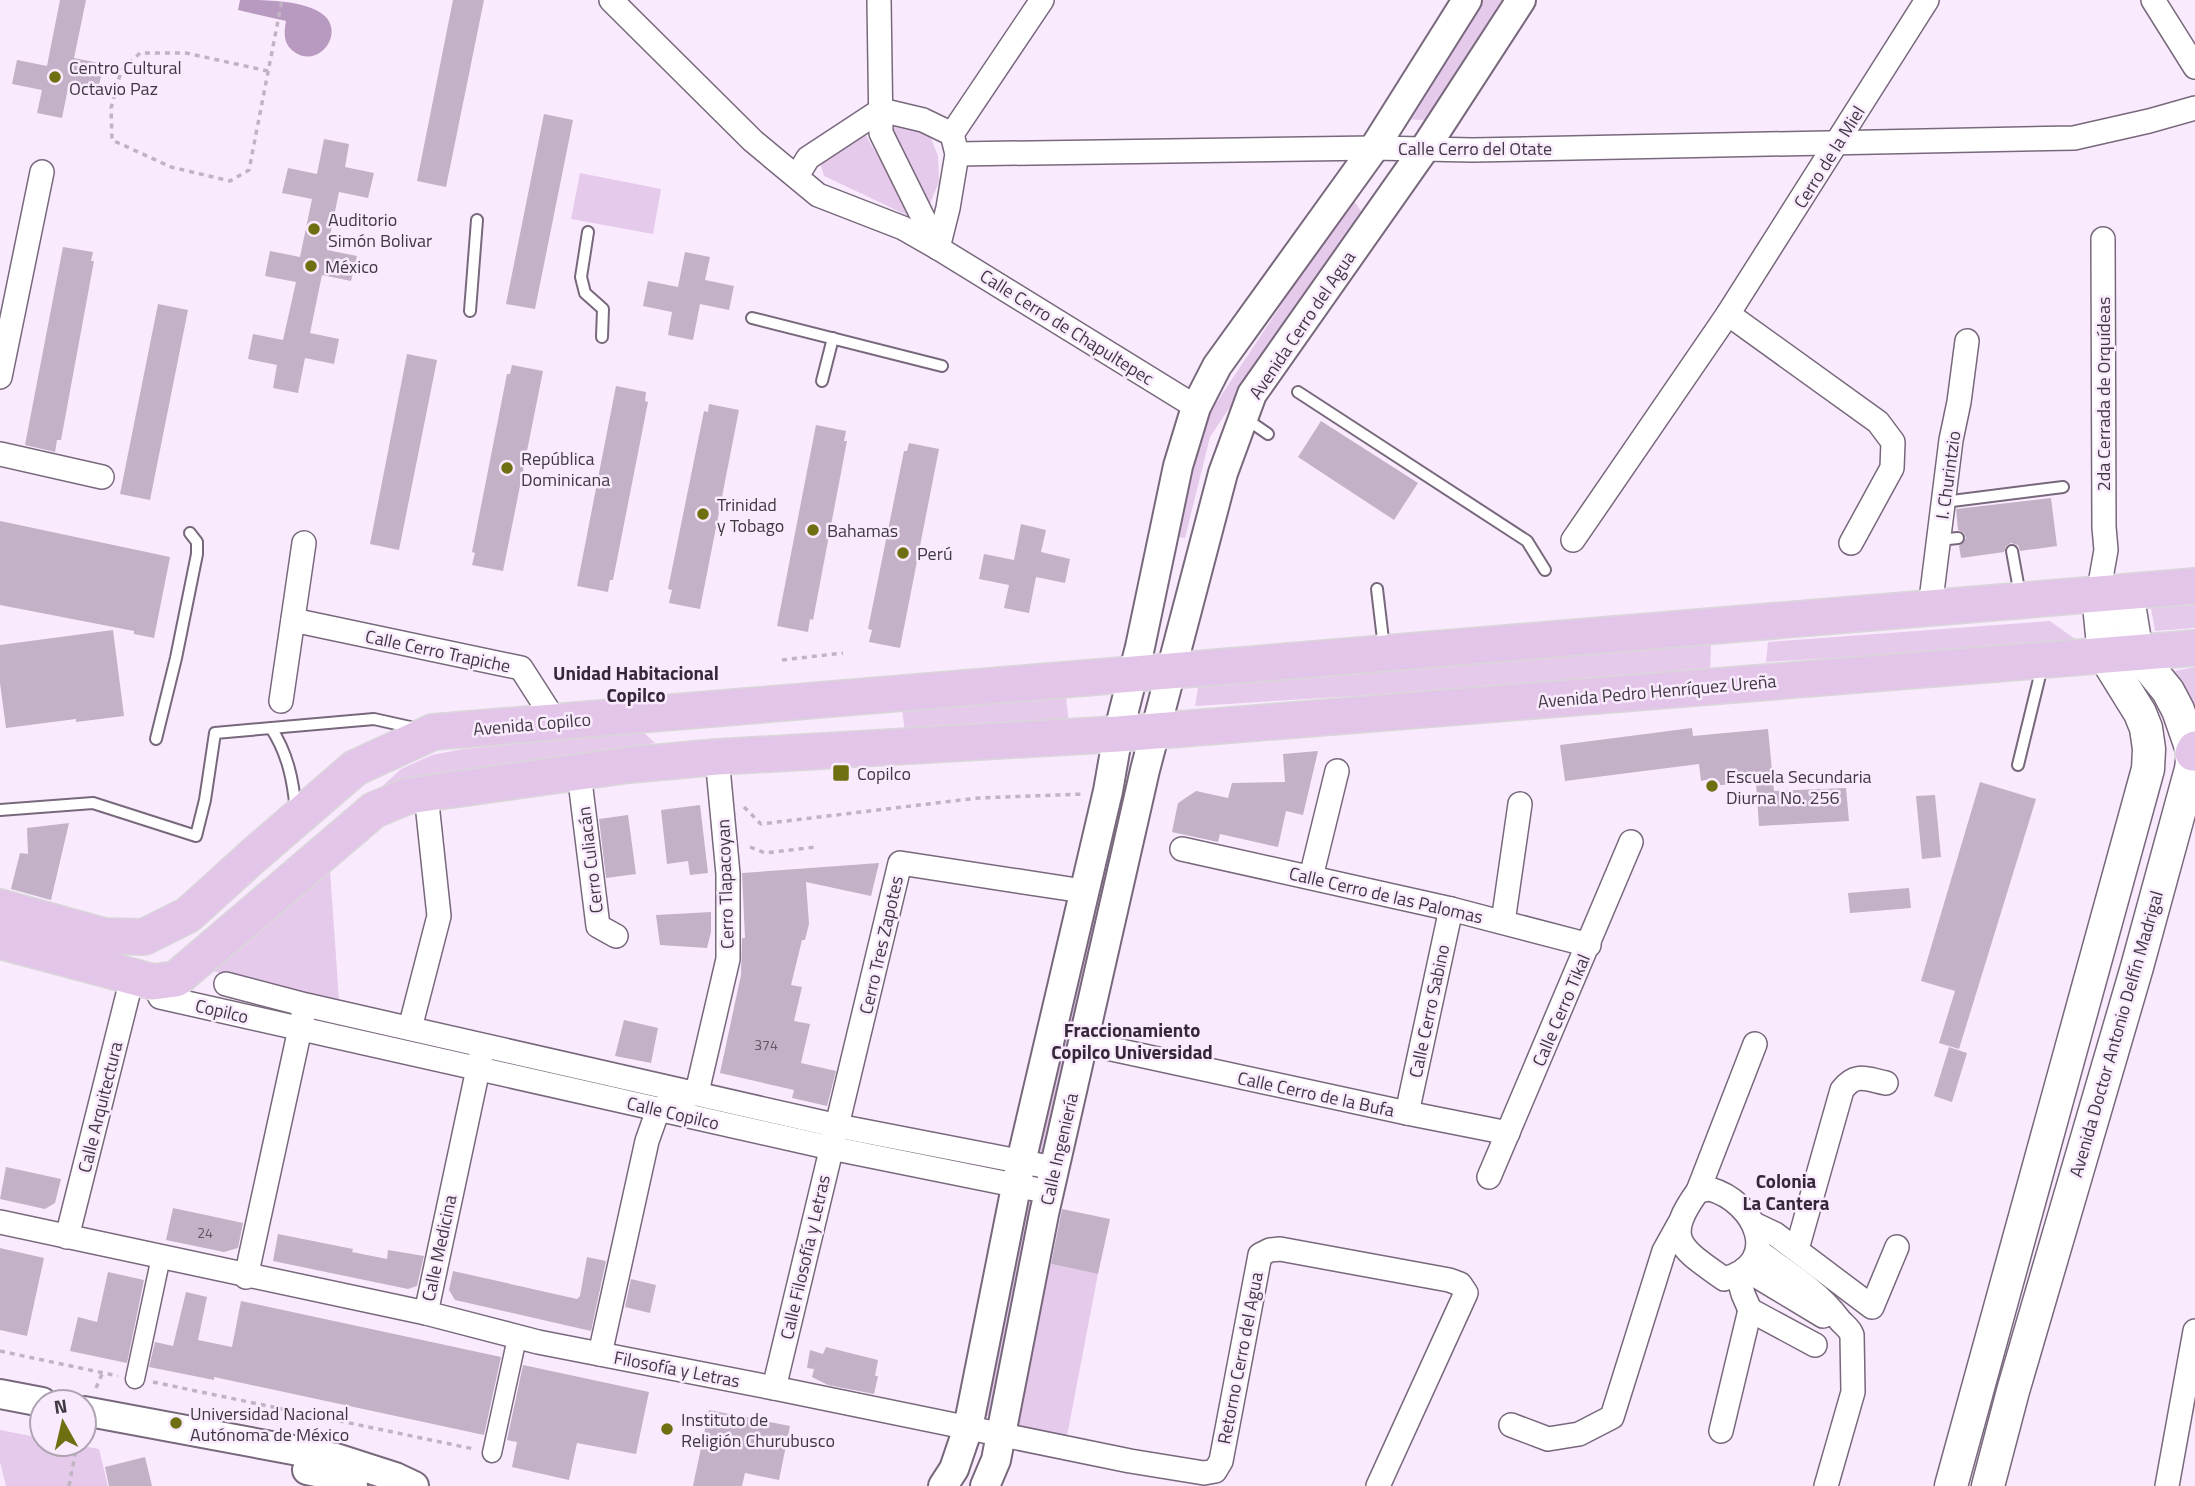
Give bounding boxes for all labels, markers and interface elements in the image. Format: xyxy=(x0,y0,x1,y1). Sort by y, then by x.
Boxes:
place label: Centro Cultural Octavio Paz xyxy=(69,54,182,102)
marker: Centro Cultural Octavio Paz xyxy=(47,69,63,85)
street label: Cerro de la Miel xyxy=(1787,100,1871,214)
street label: Calle Cerro del Otate xyxy=(1398,135,1552,162)
place label: Auditorio Simón Bolivar xyxy=(328,206,432,254)
marker: Auditorio Simón Bolivar xyxy=(306,221,322,237)
street label: Avenida Cerro del Agua xyxy=(1242,245,1362,405)
place label: México xyxy=(325,253,378,280)
marker: México xyxy=(303,258,319,274)
street label: Calle Cerro de Chapultepec xyxy=(975,262,1159,392)
street label: 2da Cerrada de Orquídeas xyxy=(2090,297,2117,491)
street label: I. Churintzio xyxy=(1928,429,1968,521)
place label: República Dominicana xyxy=(521,445,610,493)
marker: República Dominicana xyxy=(499,460,515,476)
place label: Trinidad y Tobago xyxy=(717,491,784,539)
marker: Trinidad y Tobago xyxy=(695,506,711,522)
place label: Bahamas xyxy=(827,517,898,544)
marker: Bahamas xyxy=(805,522,821,538)
place label: Perú xyxy=(917,540,952,567)
marker: Perú xyxy=(895,545,911,561)
street label: Calle Cerro Trapiche xyxy=(363,622,513,680)
district label: Unidad Habitacional Copilco xyxy=(553,658,719,709)
street label: Avenida Pedro Henríquez Ureña xyxy=(1537,667,1777,715)
street label: Avenida Copilco xyxy=(472,705,592,743)
place label: Copilco xyxy=(857,760,911,787)
marker: Copilco xyxy=(831,763,851,783)
place label: Escuela Secundaria Diurna No. 256 xyxy=(1726,763,1872,811)
marker: Escuela Secundaria Diurna No. 256 xyxy=(1704,778,1720,794)
street label: Cerro Culiacán xyxy=(570,805,610,915)
street label: Cerro Tlapacoyan xyxy=(709,819,741,949)
street label: Calle Cerro de las Palomas xyxy=(1286,860,1486,930)
street label: Cerro Tres Zapotes xyxy=(852,873,910,1017)
street label: Avenida Doctor Antonio Delfín Madrigal xyxy=(2062,888,2170,1180)
street label: Calle Cerro Sabino xyxy=(1402,942,1456,1080)
street label: Calle Cerro Tikal xyxy=(1525,950,1597,1070)
street label: Copilco xyxy=(193,992,251,1030)
district label: Fraccionamiento Copilco Universidad xyxy=(1051,1015,1213,1066)
house number: 374 xyxy=(754,1034,778,1055)
street label: Calle Arquitectura xyxy=(71,1039,129,1175)
street label: Calle Cerro de la Bufa xyxy=(1235,1064,1397,1124)
street label: Calle Copilco xyxy=(624,1089,722,1137)
street label: Calle Ingeniería xyxy=(1033,1090,1085,1208)
district label: Colonia La Cantera xyxy=(1743,1166,1830,1217)
street label: Calle Filosofía y Letras xyxy=(773,1172,837,1342)
street label: Calle Medicina xyxy=(415,1192,463,1304)
house number: 24 xyxy=(197,1222,213,1243)
street label: Retorno Cerro del Agua xyxy=(1210,1270,1270,1446)
street label: Filosofía y Letras xyxy=(612,1344,742,1394)
north arrow xyxy=(28,1388,98,1458)
text: N xyxy=(52,1390,69,1421)
place label: Universidad Nacional Autónoma de México xyxy=(190,1400,349,1448)
place label: Instituto de Religión Churubusco xyxy=(681,1406,835,1454)
marker: Universidad Nacional Autónoma de México xyxy=(168,1415,184,1431)
marker: Instituto de Religión Churubusco xyxy=(659,1421,675,1437)

